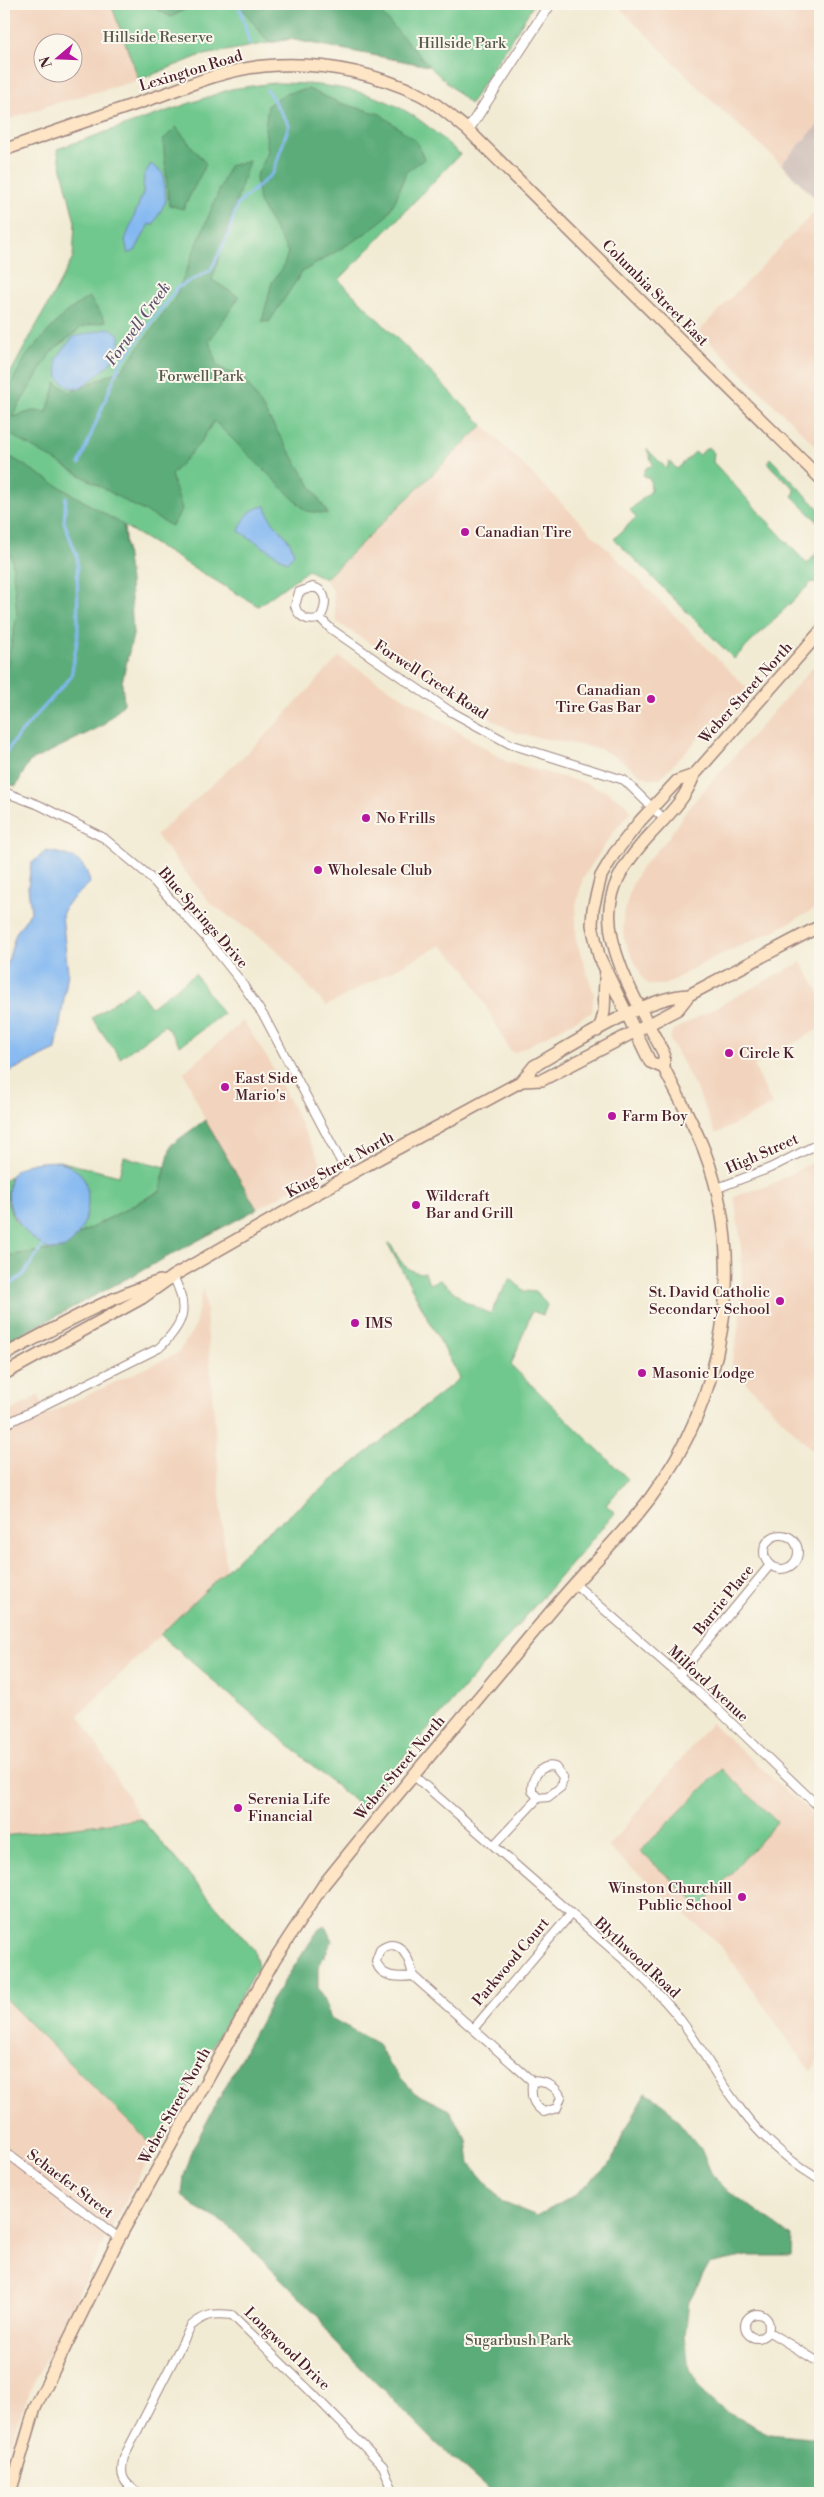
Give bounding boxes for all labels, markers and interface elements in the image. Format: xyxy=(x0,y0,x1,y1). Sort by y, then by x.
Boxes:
park label: Hillside Reserve xyxy=(103,28,213,47)
north arrow xyxy=(32,32,82,82)
park label: Hillside Park xyxy=(418,34,507,53)
street label: Lexington Road xyxy=(137,46,245,96)
text: N xyxy=(36,54,57,70)
street label: Columbia Street East xyxy=(598,236,713,351)
water label: Forwell Creek xyxy=(101,278,175,370)
park label: Forwell Park xyxy=(158,367,245,386)
place label: Canadian Tire xyxy=(475,523,572,542)
marker: Canadian Tire xyxy=(459,526,471,538)
street label: Forwell Creek Road xyxy=(371,636,492,724)
street label: Weber Street North xyxy=(695,638,797,749)
place label: Canadian Tire Gas Bar xyxy=(556,681,642,717)
marker: Canadian Tire Gas Bar xyxy=(645,693,657,705)
place label: No Frills xyxy=(376,809,435,828)
marker: No Frills xyxy=(360,812,372,824)
place label: Wholesale Club xyxy=(327,861,432,880)
street label: Blue Springs Drive xyxy=(153,863,252,972)
marker: Wholesale Club xyxy=(312,864,324,876)
place label: Circle K xyxy=(739,1044,795,1063)
marker: Circle K xyxy=(723,1047,735,1059)
place label: East Side Mario's xyxy=(235,1069,298,1105)
marker: East Side Mario's xyxy=(219,1081,231,1093)
place label: Farm Boy xyxy=(622,1107,688,1126)
marker: Farm Boy xyxy=(606,1110,618,1122)
street label: King Street North xyxy=(283,1128,397,1202)
street label: High Street xyxy=(723,1129,802,1178)
place label: Wildcraft Bar and Grill xyxy=(425,1187,514,1223)
marker: Wildcraft Bar and Grill xyxy=(410,1199,422,1211)
place label: St. David Catholic Secondary School xyxy=(649,1283,771,1319)
marker: St. David Catholic Secondary School xyxy=(774,1295,786,1307)
place label: IMS xyxy=(365,1314,393,1333)
marker: IMS xyxy=(349,1317,361,1329)
place label: Masonic Lodge xyxy=(652,1364,754,1383)
marker: Masonic Lodge xyxy=(636,1367,648,1379)
street label: Barrie Place xyxy=(689,1561,758,1640)
street label: Milford Avenue xyxy=(664,1642,752,1726)
street label: Weber Street North xyxy=(350,1712,449,1825)
place label: Serenia Life Financial xyxy=(248,1790,330,1826)
marker: Serenia Life Financial xyxy=(232,1802,244,1814)
place label: Winston Churchill Public School xyxy=(607,1879,733,1915)
marker: Winston Churchill Public School xyxy=(736,1891,748,1903)
street label: Parkwood Court xyxy=(469,1913,554,2010)
street label: Blythwood Road xyxy=(590,1913,684,2003)
street label: Weber Street North xyxy=(135,2044,215,2169)
street label: Schaefer Street xyxy=(23,2145,117,2223)
street label: Longwood Drive xyxy=(240,2303,334,2395)
park label: Sugarbush Park xyxy=(465,2331,572,2350)

